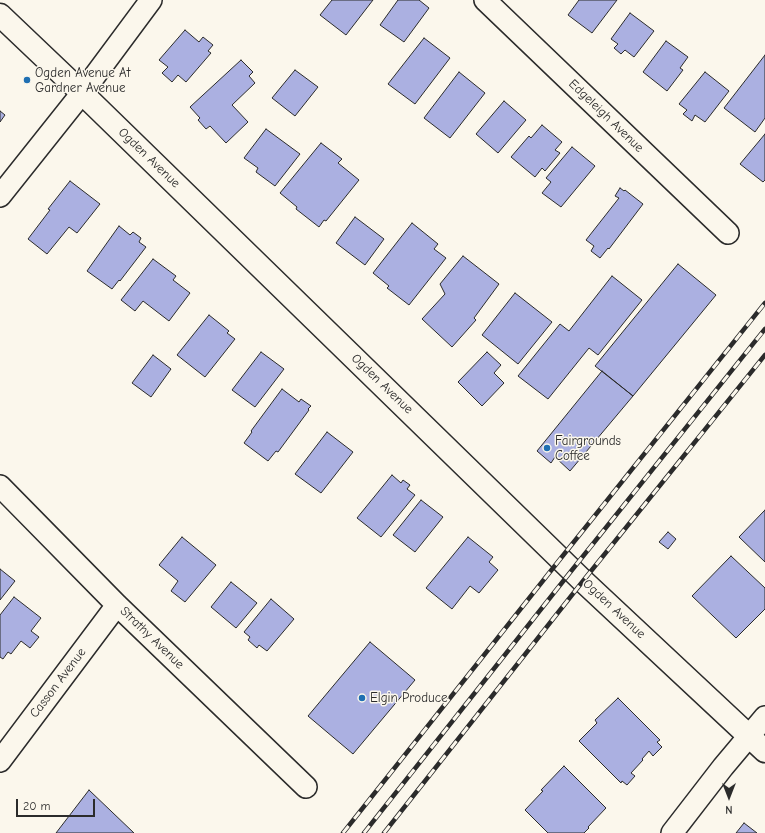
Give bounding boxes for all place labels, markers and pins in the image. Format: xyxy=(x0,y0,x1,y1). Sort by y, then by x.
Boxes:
place label: Ogden Avenue At Gardner Avenue xyxy=(35,65,130,96)
marker: Ogden Avenue At Gardner Avenue xyxy=(22,75,32,85)
place label: Fairgrounds Coffee xyxy=(555,433,621,464)
marker: Fairgrounds Coffee xyxy=(542,443,552,453)
place label: Elgin Produce xyxy=(370,690,447,706)
marker: Elgin Produce xyxy=(357,693,367,703)

